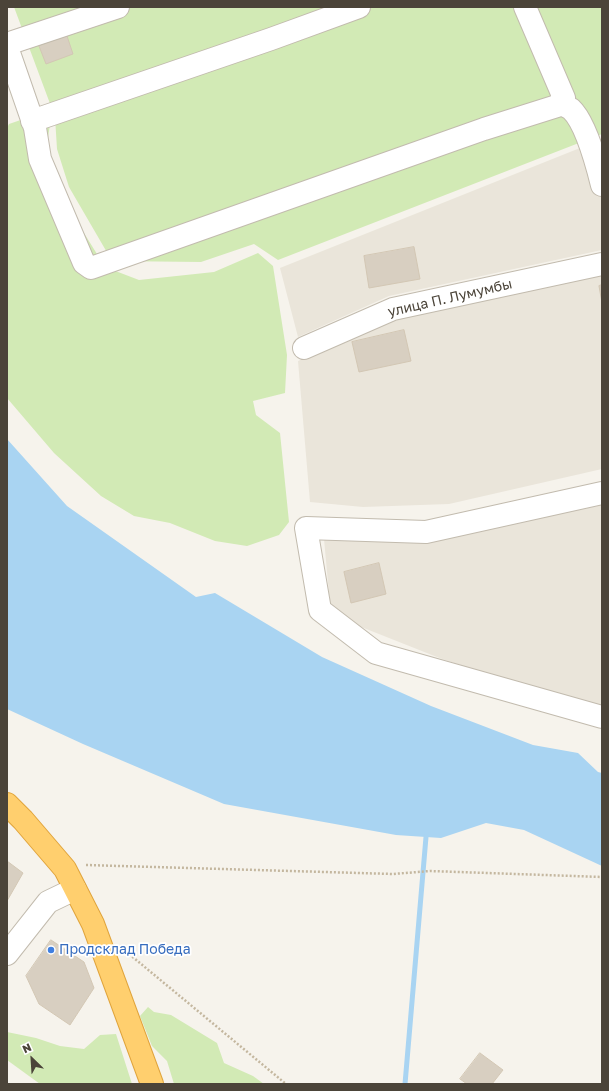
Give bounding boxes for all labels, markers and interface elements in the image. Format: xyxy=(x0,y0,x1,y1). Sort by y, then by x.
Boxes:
street label: улица П. Лумумбы xyxy=(386,276,514,320)
place label: Продсклад Победа xyxy=(59,942,191,958)
marker: Продсклад Победа xyxy=(46,945,56,955)
north arrow xyxy=(12,1039,52,1079)
text: N xyxy=(20,1040,33,1055)

